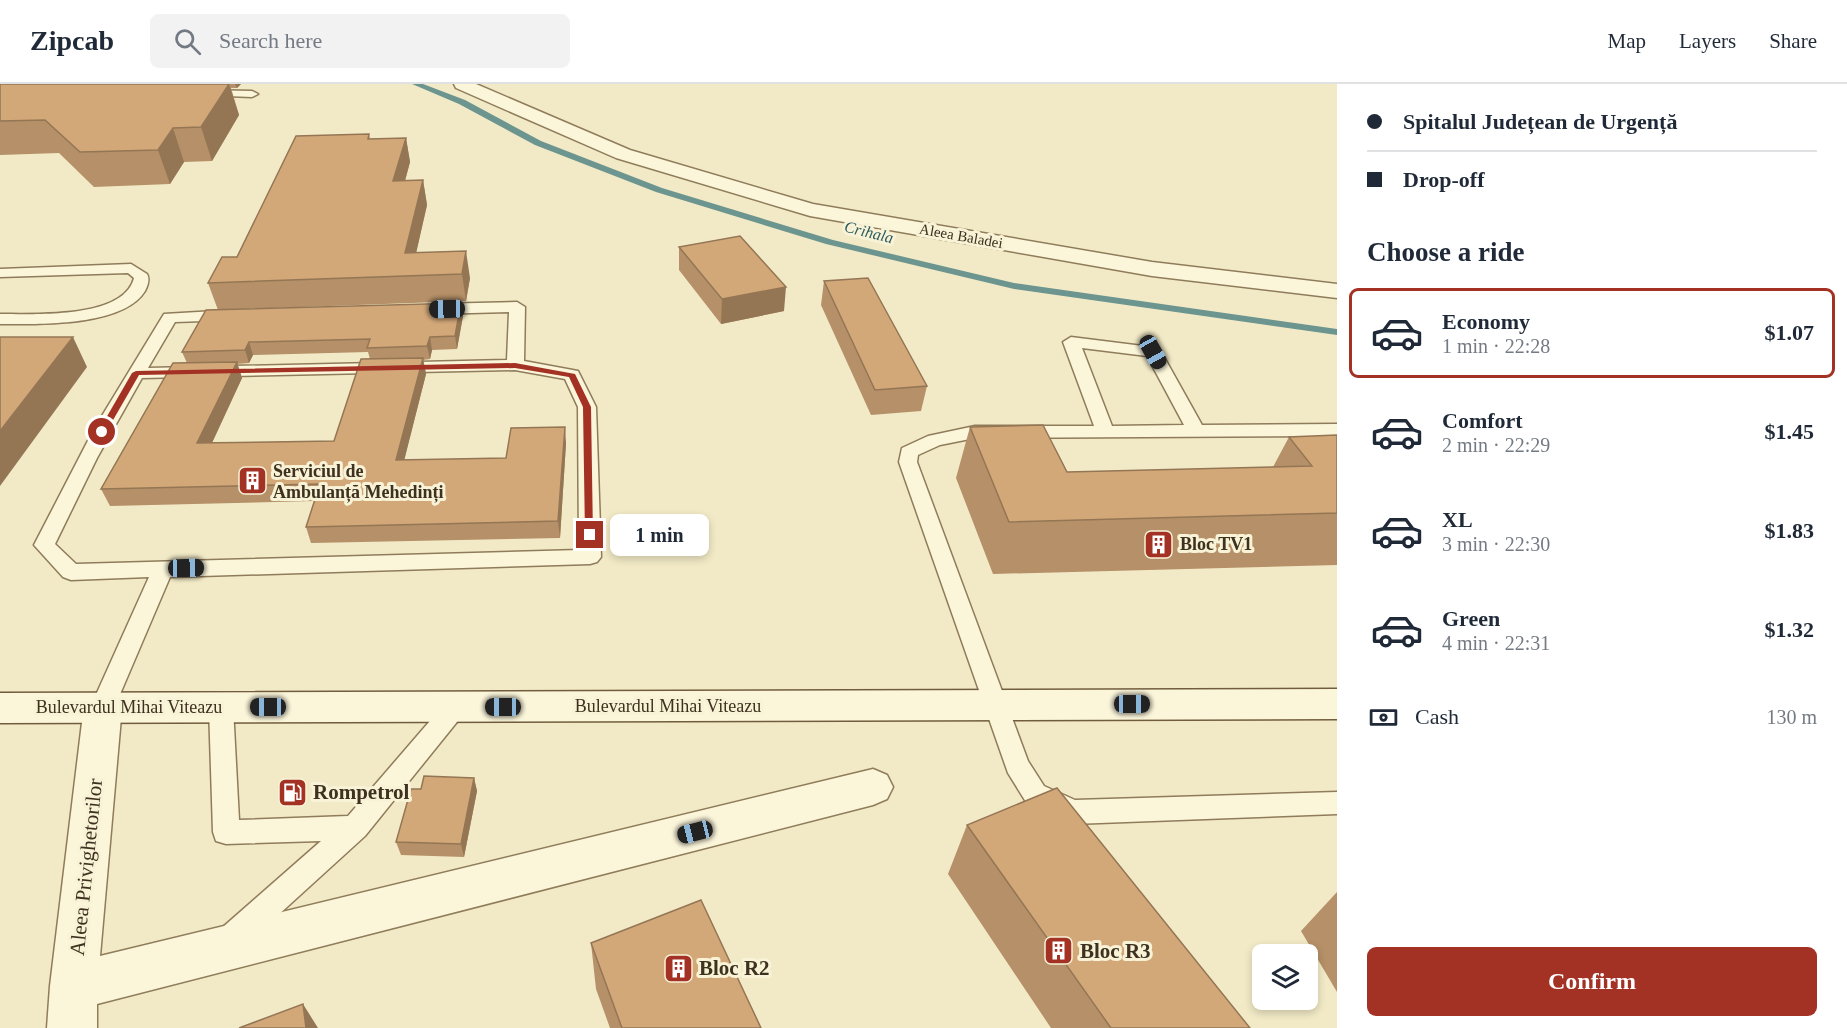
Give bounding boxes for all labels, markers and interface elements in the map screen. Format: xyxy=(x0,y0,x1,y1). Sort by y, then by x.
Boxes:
search box xyxy=(150,14,570,68)
text: Zipcab xyxy=(30,25,114,56)
icon: search xyxy=(171,25,204,58)
text: Search here xyxy=(219,28,322,53)
text: Map xyxy=(1608,29,1646,53)
text: Layers xyxy=(1679,29,1736,53)
text: Share xyxy=(1769,29,1817,53)
text: Spitalul Județean de Urgență xyxy=(1403,109,1677,134)
text: Drop-off xyxy=(1403,167,1484,192)
water label: Crihala xyxy=(843,218,895,246)
street label: Aleea Baladei xyxy=(918,221,1004,251)
text: Choose a ride xyxy=(1367,237,1525,267)
car xyxy=(429,300,465,318)
icon: car xyxy=(1370,306,1424,360)
text: Economy xyxy=(1442,309,1530,334)
text: $1.07 xyxy=(1765,320,1814,345)
car xyxy=(1136,332,1170,372)
text: 1 min · 22:28 xyxy=(1442,335,1550,357)
icon: car xyxy=(1370,405,1424,459)
text: Comfort xyxy=(1442,408,1523,433)
route start xyxy=(88,418,115,445)
text: $1.45 xyxy=(1765,419,1814,444)
text: 2 min · 22:29 xyxy=(1442,434,1550,456)
place label: Serviciul de Ambulanță Mehedinți xyxy=(273,461,444,503)
building icon: Serviciul de Ambulanță Mehedinți xyxy=(236,465,268,497)
icon: car xyxy=(1370,504,1424,558)
text: XL xyxy=(1442,507,1473,532)
callout: 1 min xyxy=(611,514,710,556)
text: $1.83 xyxy=(1765,518,1814,543)
route end xyxy=(576,521,603,548)
text: 1 min xyxy=(635,524,684,546)
building icon: Bloc TV1 xyxy=(1143,528,1175,560)
text: 3 min · 22:30 xyxy=(1442,533,1550,555)
place label: Bloc TV1 xyxy=(1180,534,1252,554)
car xyxy=(168,559,204,577)
icon: car xyxy=(1370,603,1424,657)
text: Green xyxy=(1442,606,1500,631)
text: $1.32 xyxy=(1765,617,1814,642)
text: 4 min · 22:31 xyxy=(1442,632,1550,654)
car xyxy=(1114,695,1150,713)
street label: Bulevardul Mihai Viteazu xyxy=(575,696,761,716)
street label: Bulevardul Mihai Viteazu xyxy=(36,697,222,717)
car xyxy=(250,698,286,716)
car xyxy=(485,698,521,716)
icon: cash xyxy=(1367,701,1400,734)
text: Cash xyxy=(1415,704,1459,729)
text: 130 m xyxy=(1766,706,1817,728)
fuel station icon: Rompetrol xyxy=(276,776,308,808)
street label: Aleea Privighetorilor xyxy=(65,777,107,957)
place label: Rompetrol xyxy=(313,780,410,804)
car xyxy=(675,819,715,845)
building icon: Bloc R3 xyxy=(1043,935,1075,967)
place label: Bloc R3 xyxy=(1080,939,1151,963)
map controls xyxy=(1252,944,1318,1010)
button: layers xyxy=(1252,944,1318,1010)
button: Confirm xyxy=(1367,947,1817,1016)
building icon: Bloc R2 xyxy=(662,952,694,984)
place label: Bloc R2 xyxy=(699,956,770,980)

